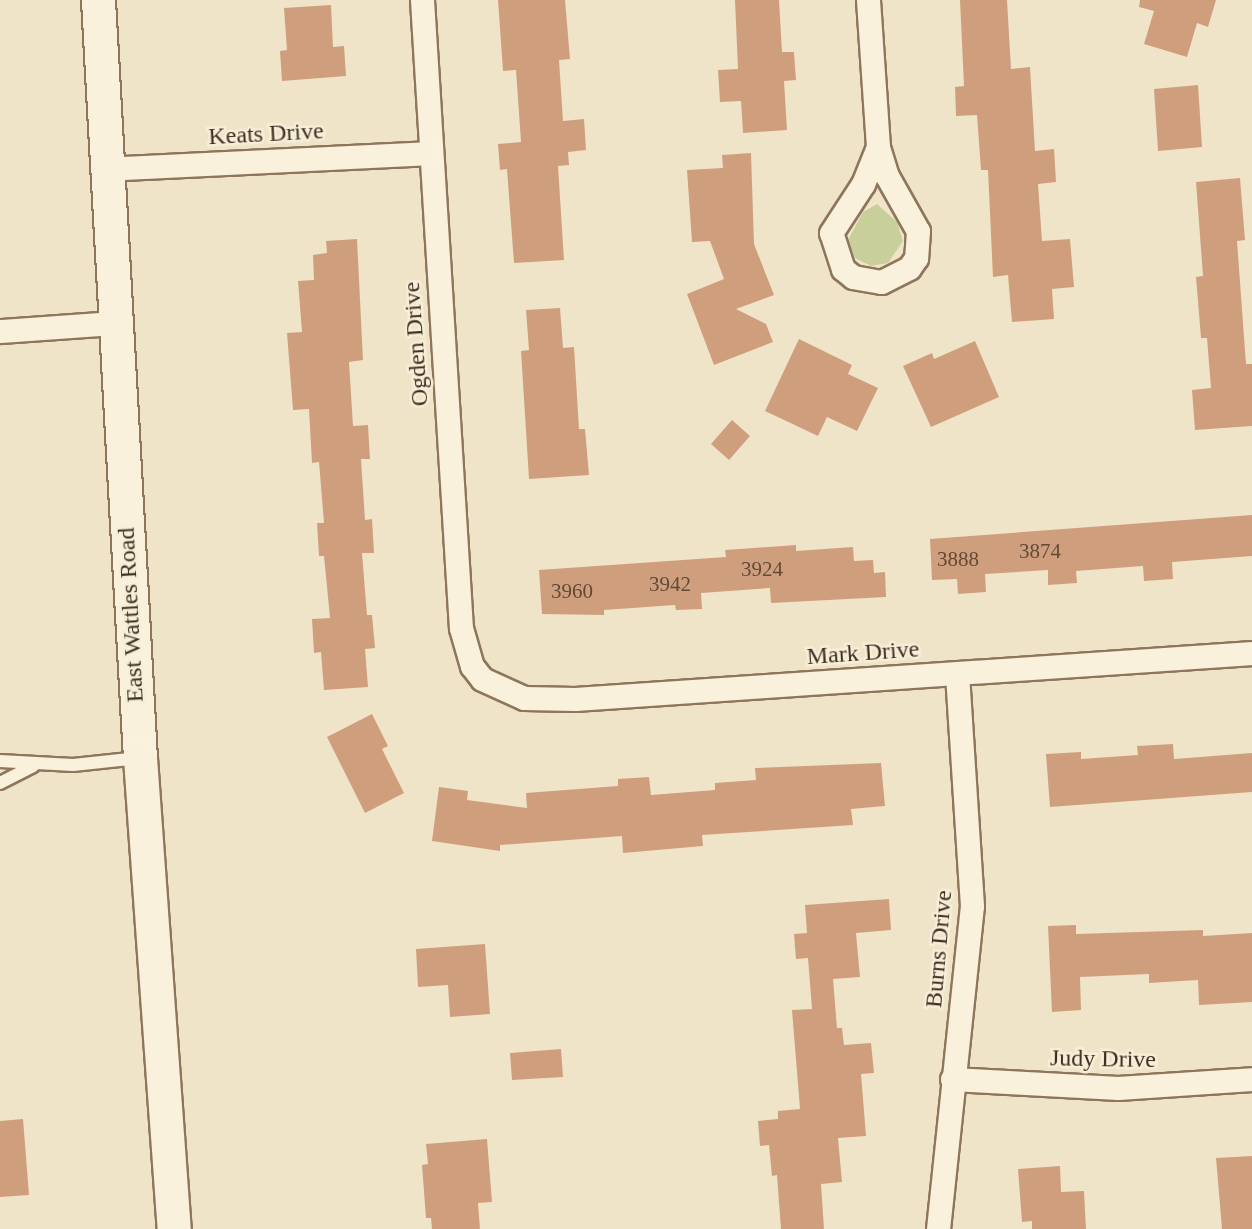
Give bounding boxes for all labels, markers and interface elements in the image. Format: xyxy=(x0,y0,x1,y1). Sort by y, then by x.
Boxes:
street label: Keats Drive xyxy=(208,117,324,151)
street label: Ogden Drive xyxy=(397,281,435,407)
street label: East Wattles Road xyxy=(112,527,150,703)
house number: 3874 xyxy=(1019,538,1061,564)
house number: 3888 xyxy=(937,546,979,572)
house number: 3924 xyxy=(741,556,783,582)
house number: 3942 xyxy=(649,571,691,597)
house number: 3960 xyxy=(551,578,593,604)
street label: Mark Drive xyxy=(806,635,920,671)
street label: Burns Drive xyxy=(920,889,958,1009)
street label: Judy Drive xyxy=(1050,1044,1156,1074)

